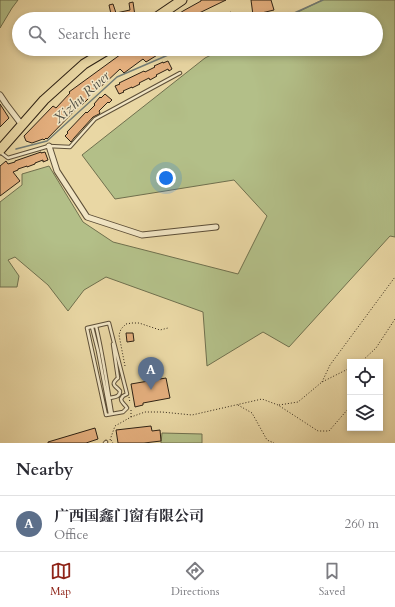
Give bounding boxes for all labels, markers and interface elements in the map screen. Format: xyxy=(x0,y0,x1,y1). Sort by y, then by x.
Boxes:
search box xyxy=(12,12,383,56)
icon: search xyxy=(26,23,48,45)
text: Search here xyxy=(58,24,131,44)
water label: Xizhu River xyxy=(49,67,114,128)
your location xyxy=(156,168,176,188)
pin: A xyxy=(138,357,164,390)
map controls xyxy=(347,359,383,431)
button: locate xyxy=(347,359,383,395)
button: layers xyxy=(347,395,383,431)
text: Nearby xyxy=(16,458,73,481)
text: 广西国鑫门窗有限公司 xyxy=(54,506,204,526)
text: A xyxy=(24,515,34,533)
text: 260 m xyxy=(345,515,379,533)
text: Office xyxy=(54,526,88,544)
tab: Map xyxy=(50,560,72,599)
tab: Directions xyxy=(171,560,219,599)
tab: Saved xyxy=(319,560,345,599)

